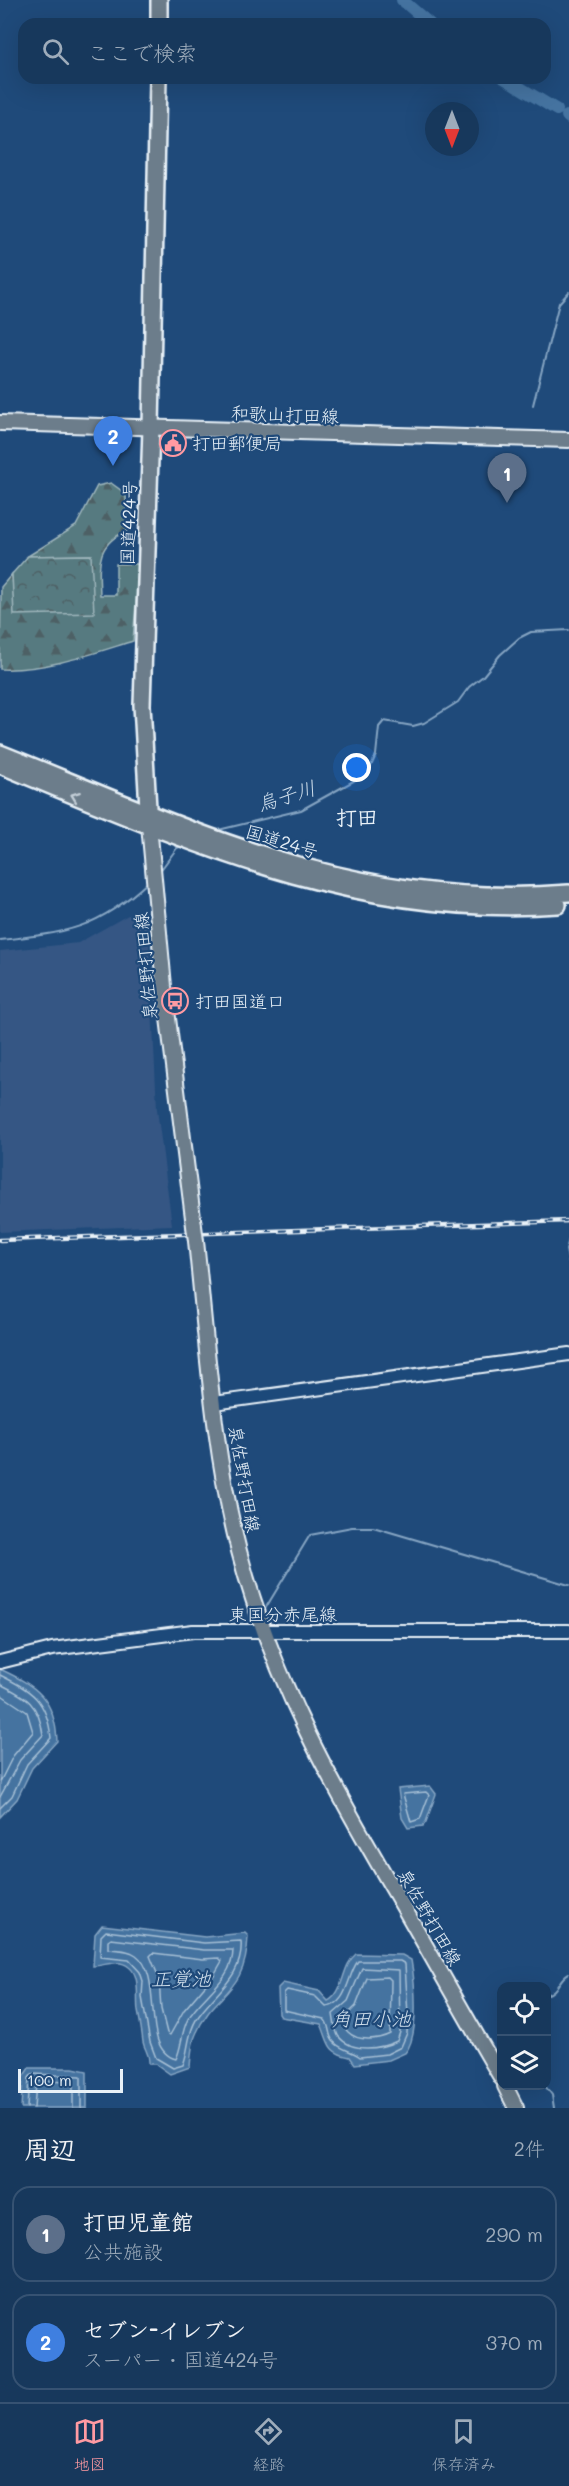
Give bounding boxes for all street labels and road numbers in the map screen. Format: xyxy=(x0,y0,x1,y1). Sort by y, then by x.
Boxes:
street label: 和歌山打田線 xyxy=(231,400,339,428)
street label: 国道424号 xyxy=(115,480,141,566)
street label: 国道24号 xyxy=(243,819,321,863)
street label: 泉佐野打田線 xyxy=(128,911,162,1021)
street label: 泉佐野打田線 xyxy=(224,1424,266,1534)
street label: 東国分赤尾線 xyxy=(229,1602,337,1626)
street label: 泉佐野打田線 xyxy=(393,1864,467,1970)

